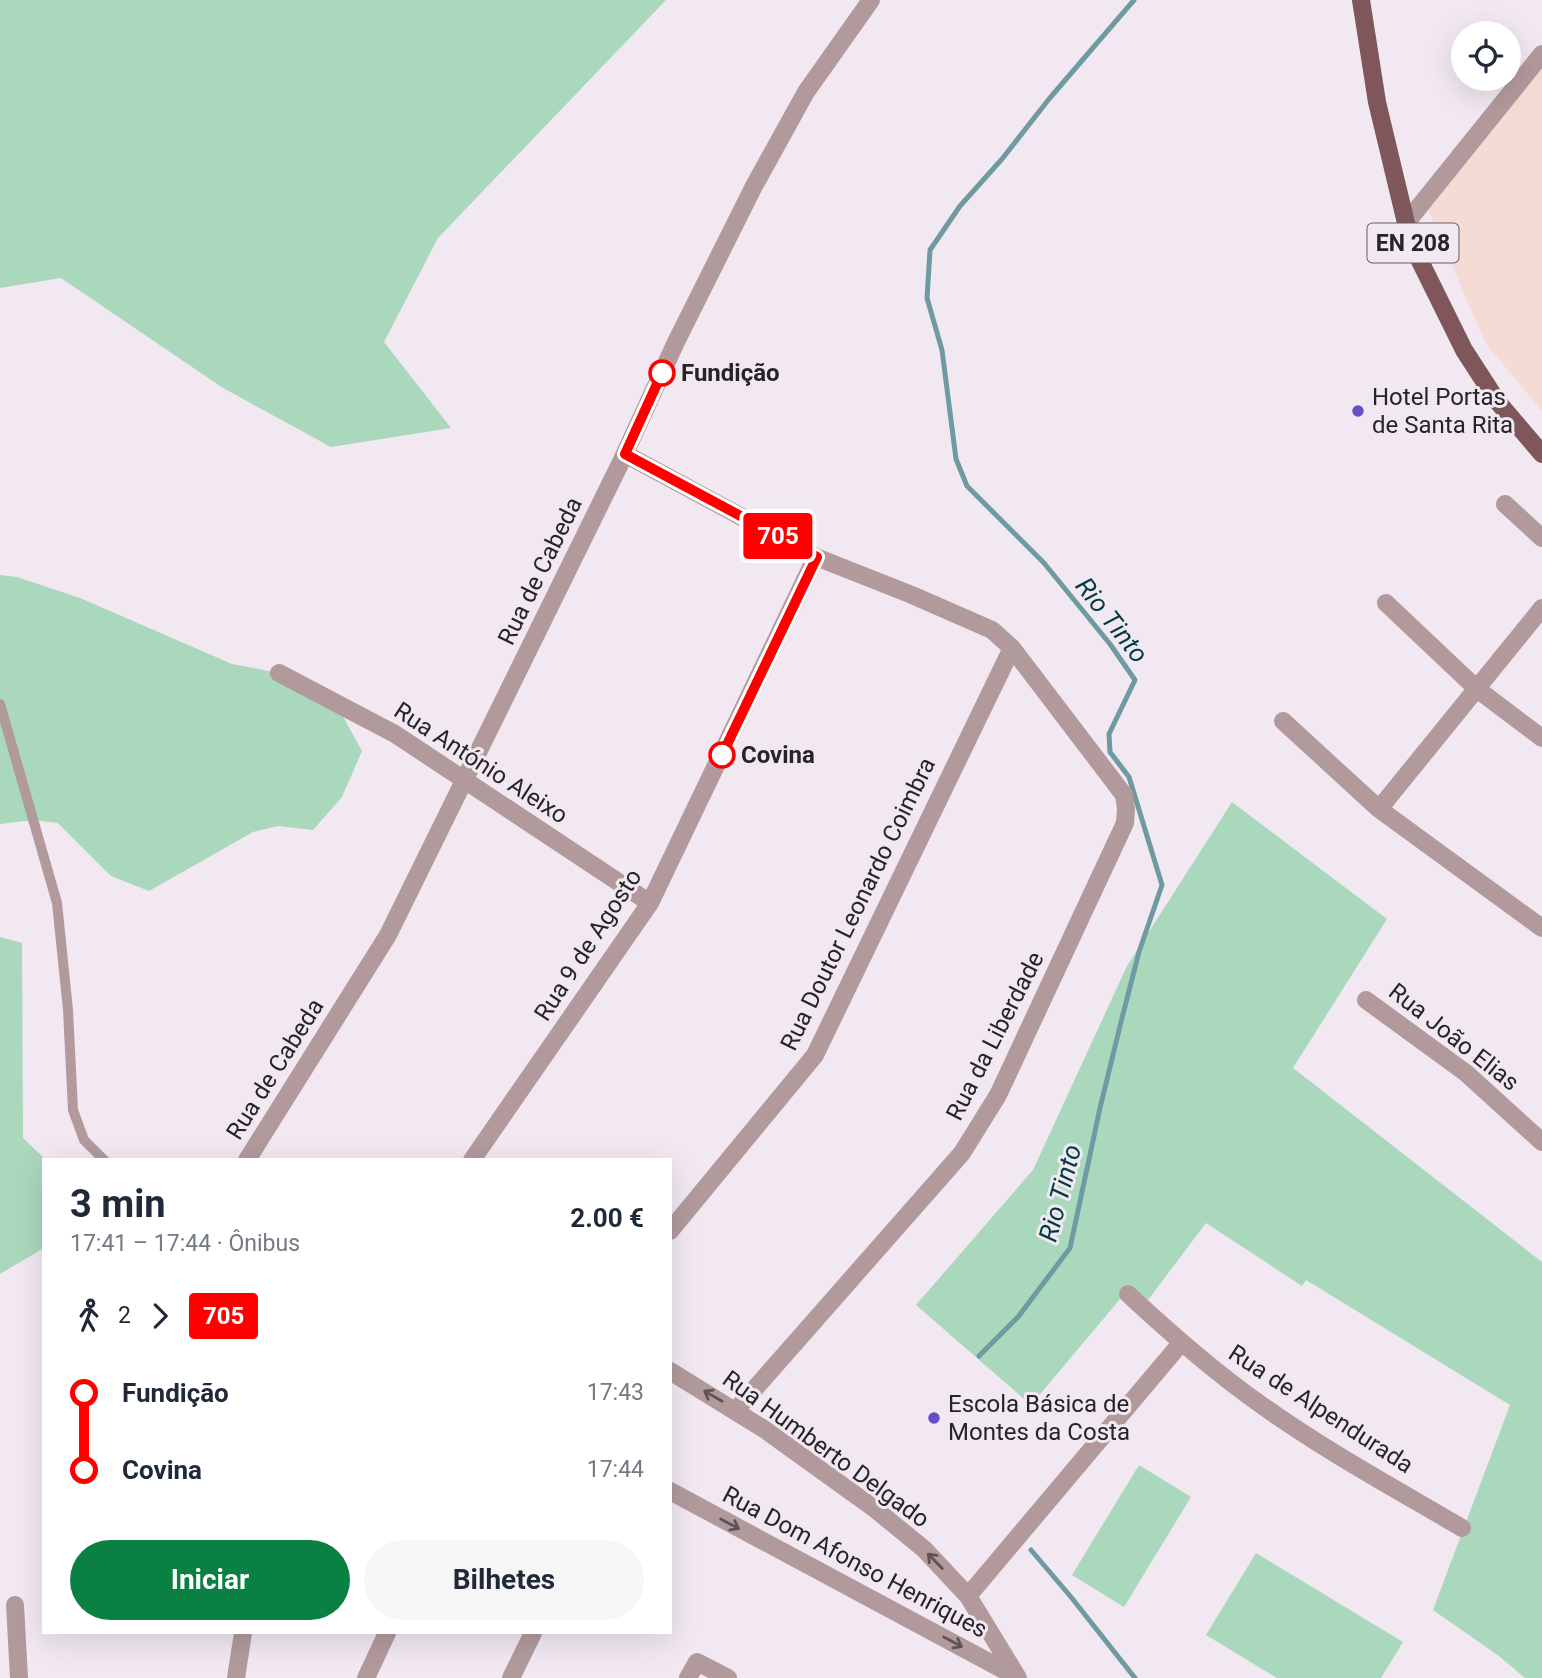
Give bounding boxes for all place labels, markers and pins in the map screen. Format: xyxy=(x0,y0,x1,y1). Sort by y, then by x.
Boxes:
place label: Fundição xyxy=(681,359,780,387)
marker: Fundição xyxy=(649,360,675,386)
place label: Hotel Portas de Santa Rita xyxy=(1372,383,1513,439)
marker: Hotel Portas de Santa Rita xyxy=(1350,403,1366,419)
place label: Covina xyxy=(741,741,815,769)
marker: Covina xyxy=(709,742,735,768)
place label: Escola Básica de Montes da Costa xyxy=(948,1390,1130,1446)
marker: Escola Básica de Montes da Costa xyxy=(926,1410,942,1426)

